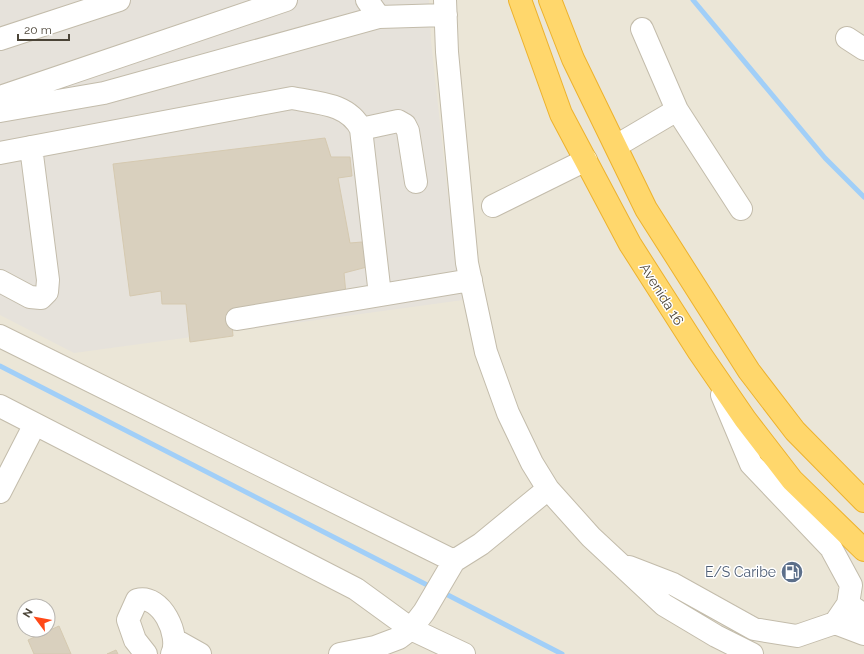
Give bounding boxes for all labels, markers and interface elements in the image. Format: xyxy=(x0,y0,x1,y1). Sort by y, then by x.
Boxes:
scale bar xyxy=(18,16,69,42)
text: 20 m xyxy=(24,23,52,37)
street label: Avenida 16 xyxy=(637,260,687,328)
fuel station icon: E/S Caribe xyxy=(779,559,805,585)
place label: E/S Caribe xyxy=(705,564,776,580)
north arrow xyxy=(16,598,56,638)
text: N xyxy=(20,606,36,620)

